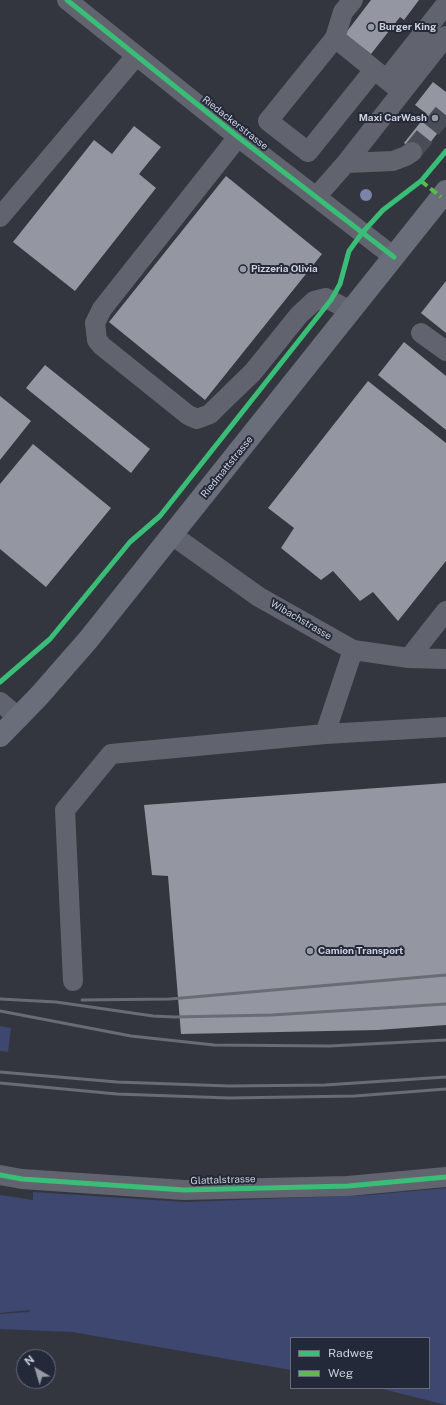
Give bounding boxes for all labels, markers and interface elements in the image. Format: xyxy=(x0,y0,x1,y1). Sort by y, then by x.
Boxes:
place label: Burger King xyxy=(379,21,436,33)
marker: Burger King xyxy=(366,22,376,32)
street label: Riedackerstrasse xyxy=(200,94,270,152)
place label: Maxi CarWash xyxy=(359,112,427,124)
marker: Maxi CarWash xyxy=(430,113,440,123)
place label: Pizzeria Olivia xyxy=(251,263,318,275)
marker: Pizzeria Olivia xyxy=(238,264,248,274)
street label: Riedmattstrasse xyxy=(198,434,256,500)
street label: Wibachstrasse xyxy=(268,598,334,642)
place label: Camion Transport xyxy=(318,945,403,957)
marker: Camion Transport xyxy=(305,946,315,956)
street label: Glattalstrasse xyxy=(190,1173,256,1187)
legend xyxy=(290,1337,430,1389)
text: Radweg xyxy=(328,1346,373,1360)
north arrow xyxy=(16,1349,56,1389)
text: N xyxy=(22,1353,36,1368)
text: Weg xyxy=(328,1366,353,1380)

